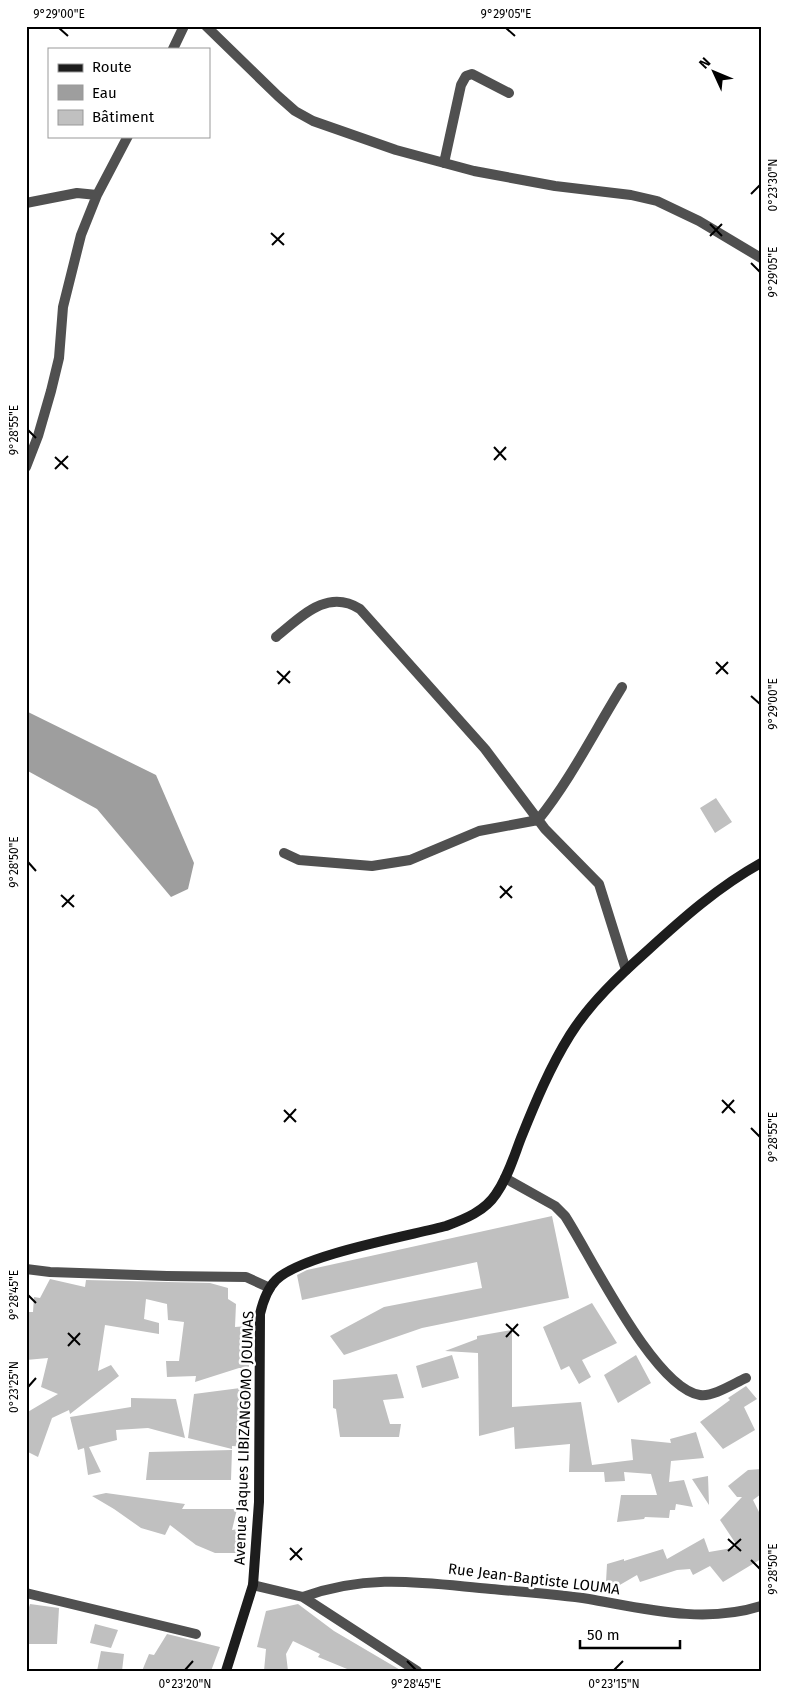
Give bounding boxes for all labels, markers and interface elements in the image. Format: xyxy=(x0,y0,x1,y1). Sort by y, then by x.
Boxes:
text: 9°29'00"E xyxy=(33,7,85,21)
text: 9°29'05"E xyxy=(481,7,531,21)
legend xyxy=(48,48,210,138)
north arrow xyxy=(690,48,740,98)
text: N xyxy=(696,54,714,73)
text: Route xyxy=(92,58,132,76)
text: Eau xyxy=(92,84,117,102)
text: Bâtiment xyxy=(92,108,155,126)
text: 0°23'30"N xyxy=(766,158,780,212)
text: 9°29'05"E xyxy=(766,247,780,297)
text: 9°28'55"E xyxy=(7,405,21,455)
text: 9°29'00"E xyxy=(766,678,780,730)
text: 9°28'50"E xyxy=(7,836,21,888)
text: 9°28'55"E xyxy=(766,1112,780,1162)
text: 9°28'45"E xyxy=(7,1270,21,1320)
street label: Avenue Jaques LIBIZANGOMO JOUMAS xyxy=(231,1311,257,1565)
text: 0°23'25"N xyxy=(7,1361,21,1413)
text: 9°28'50"E xyxy=(766,1543,780,1595)
street label: Rue Jean-Baptiste LOUMA xyxy=(447,1560,621,1599)
scale bar xyxy=(580,1617,680,1649)
text: 50 m xyxy=(587,1626,620,1644)
text: 0°23'20"N xyxy=(159,1677,211,1691)
text: 9°28'45"E xyxy=(391,1677,441,1691)
text: 0°23'15"N xyxy=(588,1677,640,1691)

